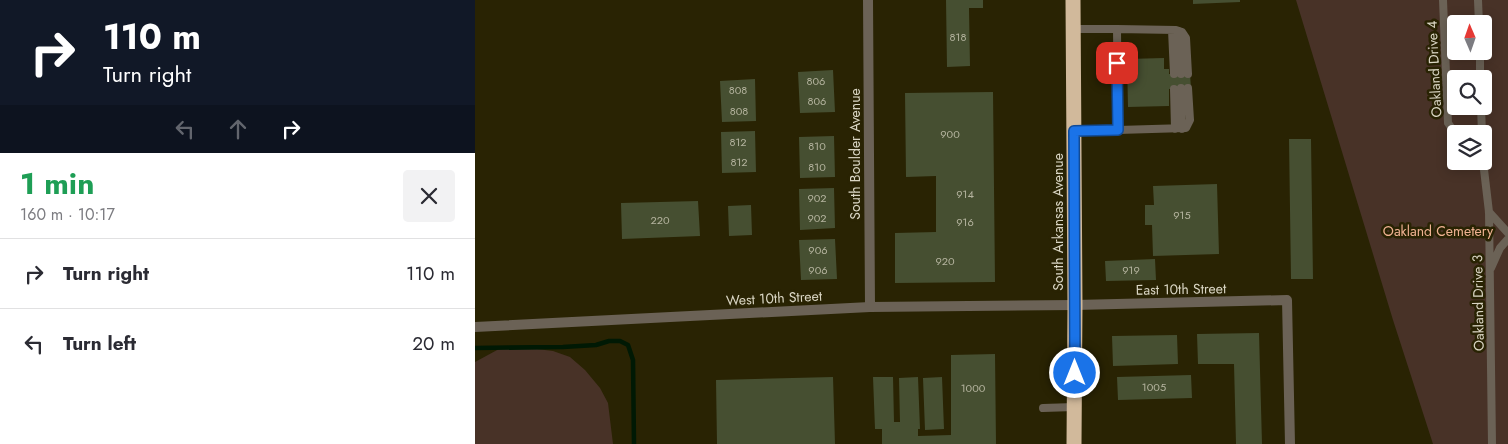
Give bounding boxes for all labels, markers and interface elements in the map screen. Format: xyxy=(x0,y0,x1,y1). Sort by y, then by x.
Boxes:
text: 110 m xyxy=(103,12,201,62)
north arrow xyxy=(1447,15,1493,60)
map controls xyxy=(1447,15,1492,170)
icon: right xyxy=(20,20,85,85)
street label: Oakland Drive 4 xyxy=(1421,20,1447,118)
house number: 818 xyxy=(950,29,966,45)
pin xyxy=(1096,42,1138,84)
icon: arrive xyxy=(1103,49,1131,77)
text: Turn right xyxy=(103,58,191,90)
button: search xyxy=(1447,70,1492,115)
house number: 806 xyxy=(807,73,825,89)
house number: 808 xyxy=(729,82,747,98)
street label: South Boulder Avenue xyxy=(845,88,865,220)
house number: 806 xyxy=(808,93,826,109)
house number: 808 xyxy=(730,103,748,119)
icon: left xyxy=(171,115,199,143)
icon: ahead xyxy=(224,115,252,143)
icon: right xyxy=(277,115,305,143)
button: layers xyxy=(1447,125,1492,170)
house number: 900 xyxy=(940,126,960,142)
house number: 812 xyxy=(729,134,747,150)
house number: 810 xyxy=(808,138,826,154)
street label: South Arkansas Avenue xyxy=(1048,153,1068,291)
house number: 812 xyxy=(730,154,748,170)
house number: 810 xyxy=(808,159,826,175)
text: 1 min xyxy=(20,162,94,205)
button: close xyxy=(403,170,455,222)
house number: 914 xyxy=(956,186,974,202)
house number: 902 xyxy=(807,190,827,206)
text: 160 m · 10:17 xyxy=(20,203,115,226)
house number: 915 xyxy=(1173,207,1191,223)
house number: 902 xyxy=(807,210,827,226)
house number: 220 xyxy=(650,212,670,228)
house number: 916 xyxy=(956,214,974,230)
park label: Oakland Cemetery xyxy=(1383,221,1494,241)
house number: 906 xyxy=(808,242,828,258)
house number: 920 xyxy=(935,253,955,269)
street label: Oakland Drive 3 xyxy=(1467,254,1489,351)
icon: right xyxy=(20,260,48,288)
text: Turn right xyxy=(63,260,149,287)
text: 110 m xyxy=(406,260,455,287)
house number: 906 xyxy=(808,262,828,278)
house number: 919 xyxy=(1122,262,1140,278)
street label: East 10th Street xyxy=(1136,278,1227,300)
street label: West 10th Street xyxy=(725,285,823,311)
icon: left xyxy=(20,330,48,358)
text: Turn left xyxy=(63,330,136,357)
text: 20 m xyxy=(412,330,455,357)
position arrow xyxy=(1048,346,1100,398)
house number: 1005 xyxy=(1142,379,1166,395)
house number: 1000 xyxy=(961,380,986,396)

